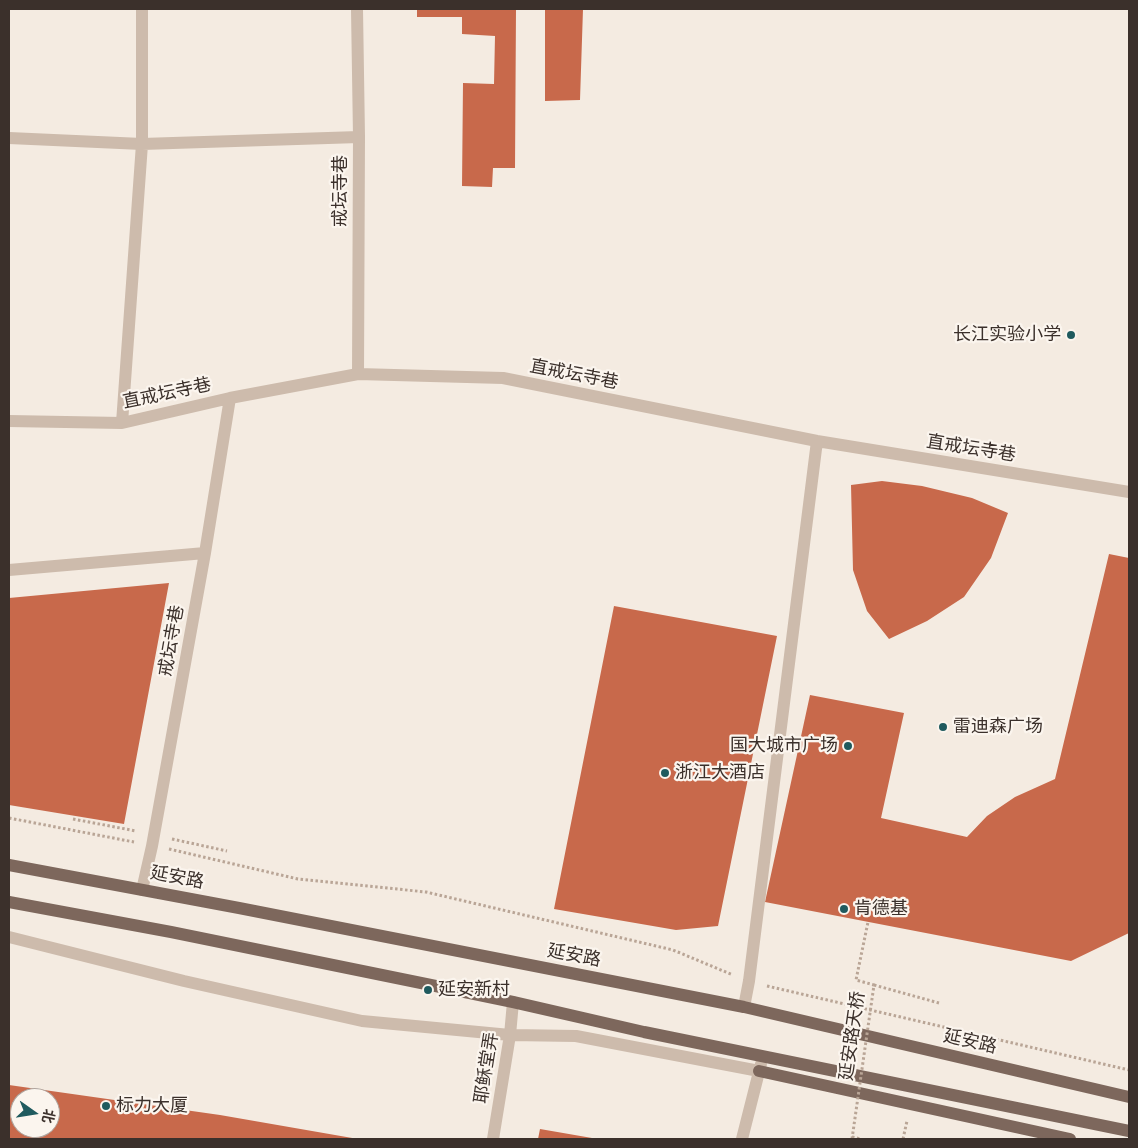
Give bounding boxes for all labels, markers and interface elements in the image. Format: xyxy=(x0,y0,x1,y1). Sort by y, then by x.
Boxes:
street label: 戒坛寺巷 xyxy=(330,155,352,227)
place label: 长江实验小学 xyxy=(953,324,1061,346)
marker: 长江实验小学 xyxy=(1065,329,1077,341)
street label: 直戒坛寺巷 xyxy=(528,356,620,394)
street label: 直戒坛寺巷 xyxy=(121,374,213,414)
street label: 直戒坛寺巷 xyxy=(925,431,1017,467)
street label: 戒坛寺巷 xyxy=(155,604,189,678)
place label: 雷迪森广场 xyxy=(953,716,1043,738)
marker: 雷迪森广场 xyxy=(937,721,949,733)
place label: 国大城市广场 xyxy=(730,735,838,757)
marker: 国大城市广场 xyxy=(842,740,854,752)
place label: 浙江大酒店 xyxy=(675,762,765,784)
marker: 浙江大酒店 xyxy=(659,767,671,779)
street label: 延安路 xyxy=(148,862,206,894)
place label: 肯德基 xyxy=(854,898,908,920)
marker: 肯德基 xyxy=(838,903,850,915)
street label: 延安路 xyxy=(545,940,603,972)
place label: 延安新村 xyxy=(438,979,510,1001)
marker: 延安新村 xyxy=(422,984,434,996)
street label: 延安路天桥 xyxy=(836,990,870,1082)
street label: 延安路 xyxy=(941,1025,999,1059)
street label: 耶稣堂弄 xyxy=(471,1031,503,1105)
north arrow xyxy=(10,1088,60,1138)
place label: 标力大厦 xyxy=(116,1095,188,1117)
marker: 标力大厦 xyxy=(100,1100,112,1112)
text: 北 xyxy=(38,1107,59,1125)

